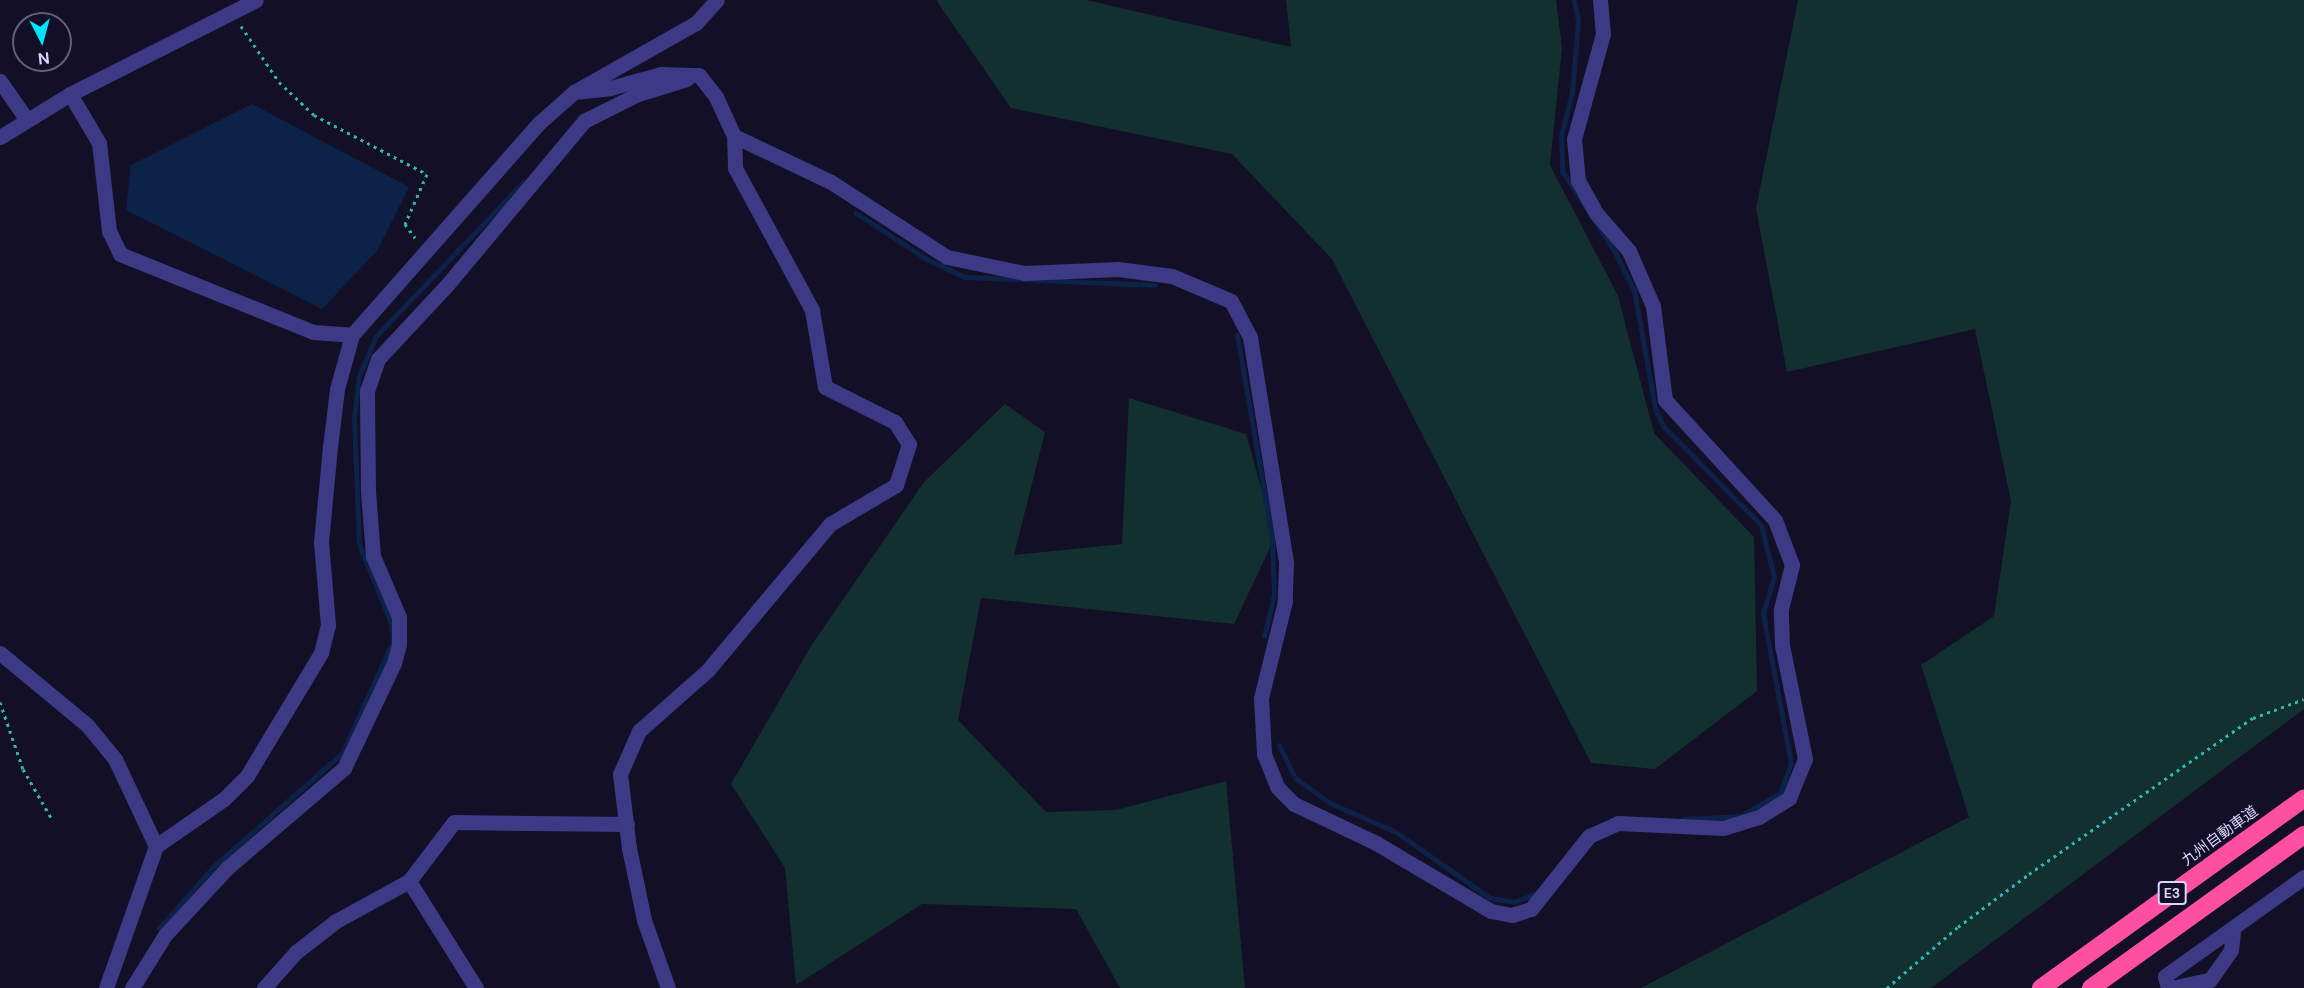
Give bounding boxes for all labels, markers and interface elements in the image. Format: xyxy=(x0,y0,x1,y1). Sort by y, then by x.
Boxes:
north arrow xyxy=(12,12,72,72)
text: N xyxy=(37,47,51,69)
street label: 九州自動車道 xyxy=(2178,802,2262,870)
road number: E3 xyxy=(2157,882,2187,904)

